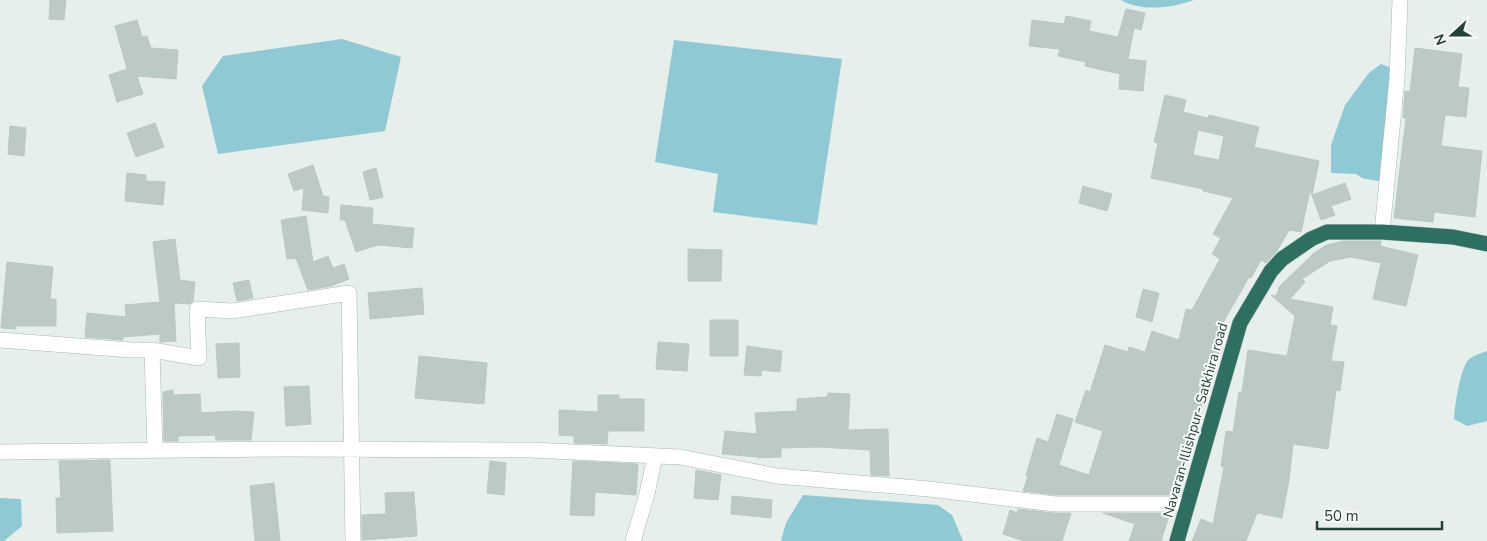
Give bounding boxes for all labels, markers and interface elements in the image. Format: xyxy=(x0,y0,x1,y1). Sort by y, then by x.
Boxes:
north arrow xyxy=(1427,10,1477,60)
text: N xyxy=(1430,31,1451,48)
street label: Navaran-Illishpur- Satkhira road xyxy=(1159,320,1232,520)
scale bar xyxy=(1317,498,1442,530)
text: 50 m xyxy=(1324,506,1359,526)

